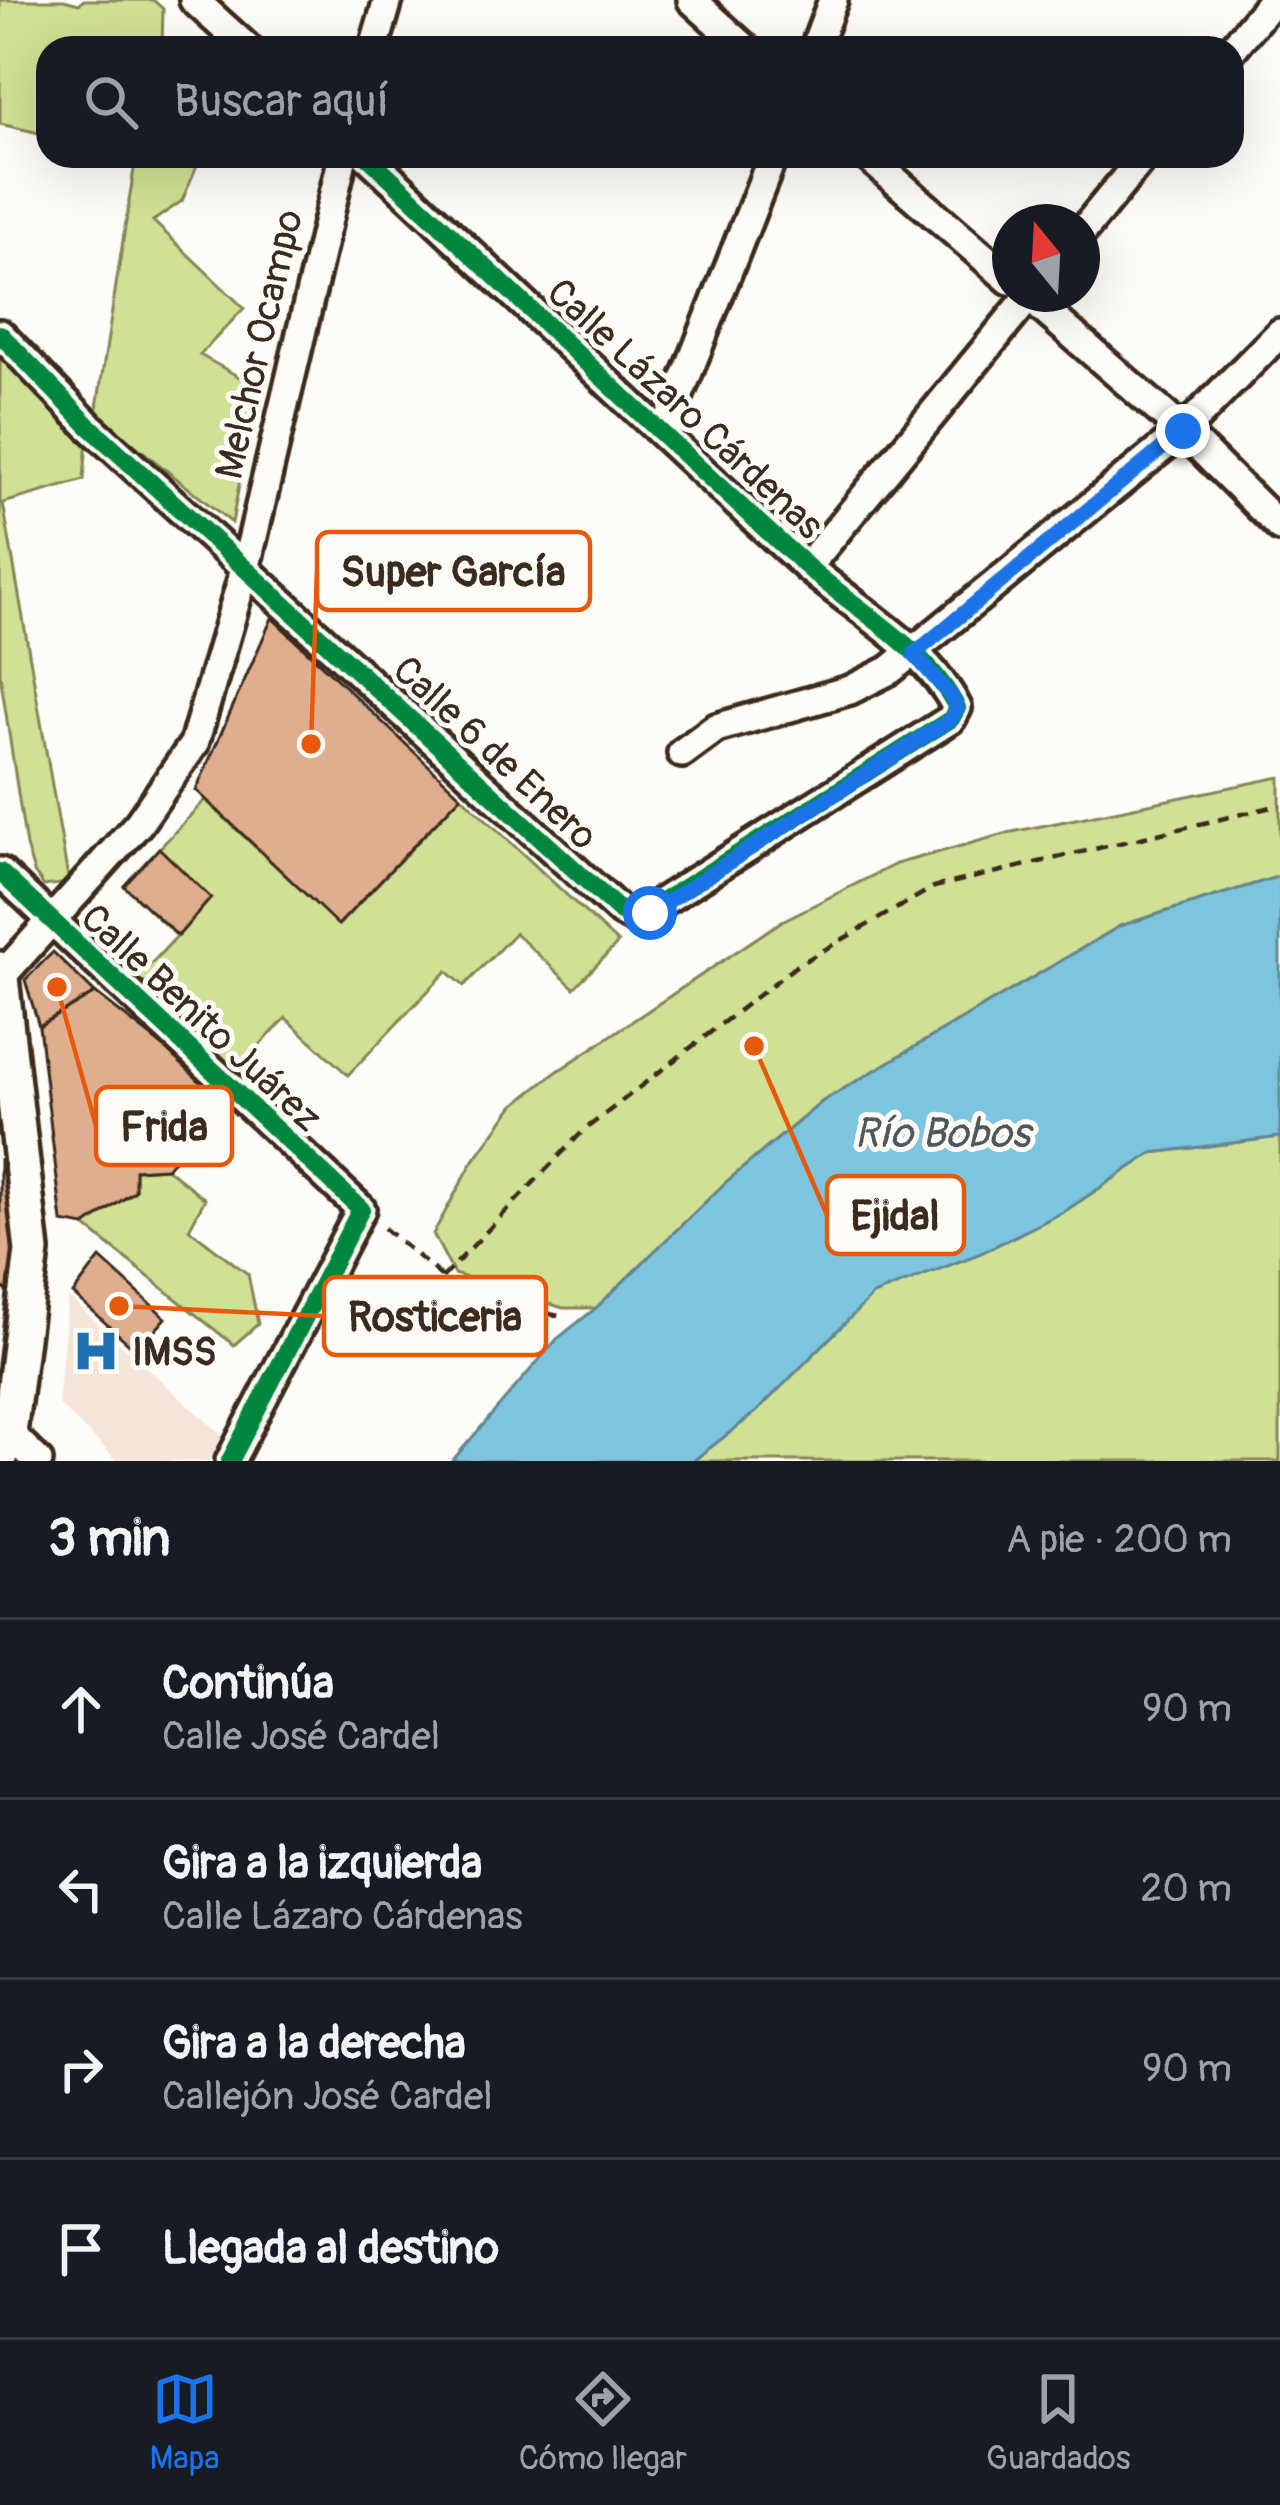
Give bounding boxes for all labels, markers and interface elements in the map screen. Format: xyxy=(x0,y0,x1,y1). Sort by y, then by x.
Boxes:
search box xyxy=(36,36,1244,168)
icon: search xyxy=(78,69,144,135)
text: Buscar aquí xyxy=(174,74,389,130)
north arrow xyxy=(992,204,1100,312)
street label: Melchor Ocampo xyxy=(205,205,314,484)
street label: Calle Lázaro Cárdenas xyxy=(536,268,834,550)
route end xyxy=(1156,404,1210,458)
callout: Super García xyxy=(317,532,590,610)
text: Super García xyxy=(340,547,566,599)
street label: Calle 6 de Enero xyxy=(382,646,608,861)
route start xyxy=(623,886,677,940)
street label: Calle Benito Juárez xyxy=(70,894,332,1143)
callout: Frida xyxy=(96,1087,232,1165)
text: Frida xyxy=(120,1102,208,1154)
water label: Río Bobos xyxy=(854,1108,1034,1160)
callout: Ejidal xyxy=(827,1176,964,1254)
text: Ejidal xyxy=(850,1191,940,1243)
callout: Rosticeria xyxy=(324,1277,546,1355)
text: Rosticeria xyxy=(348,1292,522,1344)
hospital icon: IMSS xyxy=(71,1326,121,1376)
place label: IMSS xyxy=(132,1328,217,1377)
text: 3 min xyxy=(48,1507,170,1571)
text: A pie · 200 m xyxy=(1006,1515,1232,1564)
text: Continúa xyxy=(162,1656,334,1712)
icon: ahead xyxy=(48,1676,114,1742)
text: 90 m xyxy=(1142,1684,1232,1733)
text: Calle José Cardel xyxy=(162,1712,440,1761)
text: Gira a la izquierda xyxy=(162,1836,482,1892)
icon: left xyxy=(48,1856,114,1922)
text: 20 m xyxy=(1140,1864,1232,1913)
text: Calle Lázaro Cárdenas xyxy=(162,1892,523,1941)
text: Gira a la derecha xyxy=(162,2016,466,2072)
icon: right xyxy=(48,2036,114,2102)
text: 90 m xyxy=(1142,2044,1232,2093)
text: Callejón José Cardel xyxy=(162,2072,492,2121)
icon: arrive xyxy=(48,2216,114,2282)
text: Llegada al destino xyxy=(162,2221,499,2277)
tab: Mapa xyxy=(150,2366,220,2479)
tab: Cómo llegar xyxy=(519,2366,687,2479)
tab: Guardados xyxy=(986,2366,1130,2479)

